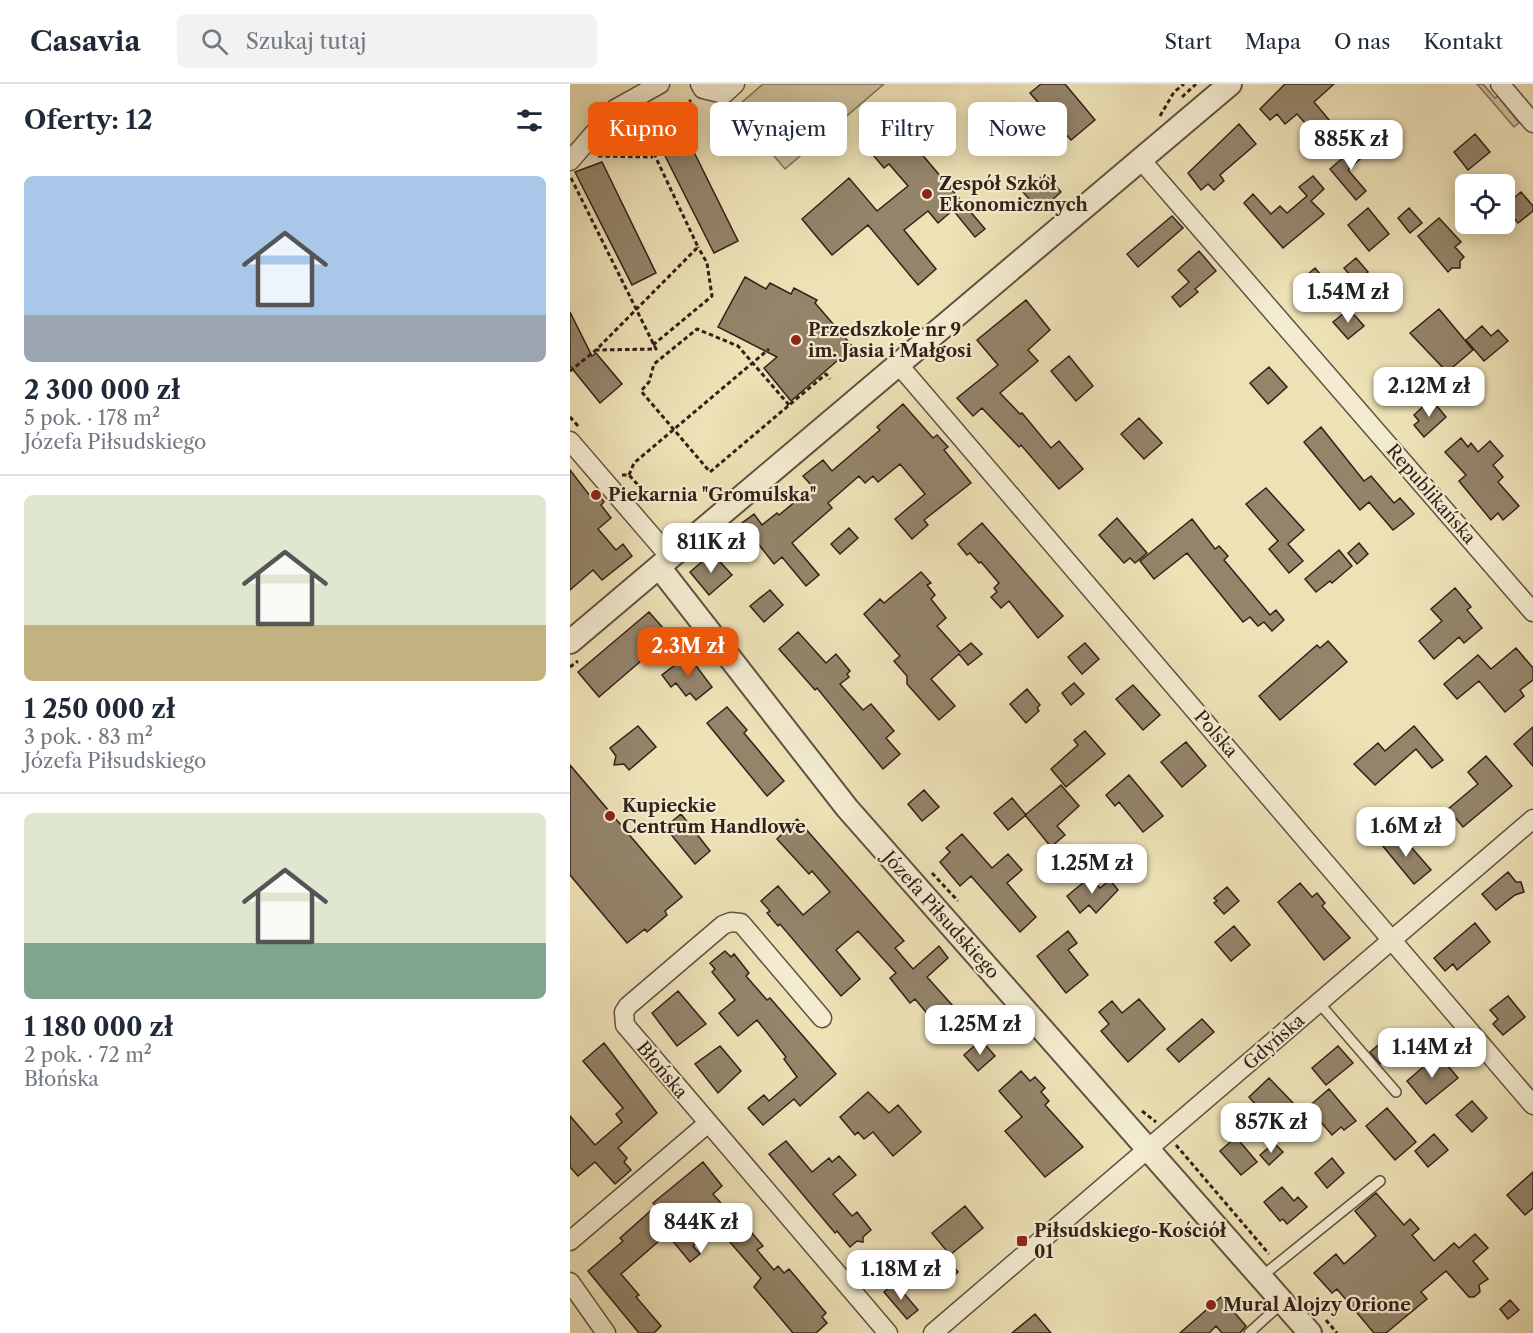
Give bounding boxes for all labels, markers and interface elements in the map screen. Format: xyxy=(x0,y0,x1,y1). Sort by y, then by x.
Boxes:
search box xyxy=(177,14,597,68)
text: Casavia xyxy=(30,24,141,58)
icon: search xyxy=(198,25,231,58)
text: Szukaj tutaj xyxy=(246,28,367,55)
text: Start xyxy=(1164,29,1212,54)
text: Mapa xyxy=(1245,29,1301,54)
text: O nas xyxy=(1334,29,1390,54)
text: Kontakt xyxy=(1423,29,1503,54)
chip: Kupno xyxy=(588,102,698,156)
chip: Wynajem xyxy=(710,102,847,156)
chip: Filtry xyxy=(859,102,956,156)
chip: Nowe xyxy=(968,102,1067,156)
text: Oferty: 12 xyxy=(24,104,153,136)
icon: filters xyxy=(513,104,546,137)
pin: 885K zł xyxy=(1296,120,1406,171)
text: 885K zł xyxy=(1314,127,1388,151)
place label: Zespół Szkół Ekonomicznych xyxy=(939,173,1089,216)
map controls xyxy=(1455,174,1515,234)
button: locate xyxy=(1455,174,1515,234)
marker: Zespół Szkół Ekonomicznych xyxy=(920,187,934,201)
icon: home xyxy=(231,215,339,323)
pin: 1.54M zł xyxy=(1286,273,1410,324)
text: 1.54M zł xyxy=(1307,280,1389,304)
place label: Przedszkole nr 9 im. Jasia i Małgosi xyxy=(808,319,972,362)
marker: Przedszkole nr 9 im. Jasia i Małgosi xyxy=(789,333,803,347)
pin: 2.12M zł xyxy=(1367,367,1491,418)
text: 2 300 000 zł xyxy=(24,374,180,406)
text: 2.12M zł xyxy=(1388,374,1470,398)
text: 5 pok. · 178 m² xyxy=(24,406,160,430)
text: Józefa Piłsudskiego xyxy=(24,430,206,454)
street label: Republikańska xyxy=(1382,440,1481,549)
place label: Piekarnia "Gromulska" xyxy=(608,484,817,506)
marker: Piekarnia "Gromulska" xyxy=(589,488,603,502)
pin: 811K zł xyxy=(656,523,766,574)
text: 811K zł xyxy=(676,530,746,554)
icon: home xyxy=(231,534,339,642)
pin: 2.3M zł xyxy=(633,627,743,678)
text: 2.3M zł xyxy=(651,634,725,658)
text: 1 250 000 zł xyxy=(24,693,175,725)
street label: Polska xyxy=(1190,706,1243,762)
text: 3 pok. · 83 m² xyxy=(24,725,153,749)
text: Józefa Piłsudskiego xyxy=(24,749,206,773)
place label: Kupieckie Centrum Handlowe xyxy=(622,795,806,838)
pin: 1.6M zł xyxy=(1351,807,1461,858)
marker: Kupieckie Centrum Handlowe xyxy=(603,809,617,823)
text: 1.6M zł xyxy=(1370,814,1442,838)
street label: Józefa Piłsudskiego xyxy=(876,844,1004,983)
pin: 1.25M zł xyxy=(1030,844,1154,895)
text: 1.25M zł xyxy=(1051,851,1133,875)
icon: home xyxy=(231,852,339,960)
pin: 1.25M zł xyxy=(918,1005,1042,1056)
street label: Gdyńska xyxy=(1239,1009,1309,1074)
text: 1 180 000 zł xyxy=(24,1011,173,1043)
text: 1.25M zł xyxy=(939,1012,1021,1036)
pin: 1.14M zł xyxy=(1370,1028,1494,1079)
text: 1.14M zł xyxy=(1392,1035,1472,1059)
street label: Błońska xyxy=(632,1037,692,1103)
text: 2 pok. · 72 m² xyxy=(24,1043,152,1067)
text: Błońska xyxy=(24,1067,99,1091)
pin: 857K zł xyxy=(1216,1103,1326,1154)
text: 857K zł xyxy=(1235,1110,1307,1134)
pin: 844K zł xyxy=(646,1203,756,1254)
text: 844K zł xyxy=(664,1210,738,1234)
place label: Piłsudskiego-Kościół 01 xyxy=(1034,1220,1227,1263)
marker: Piłsudskiego-Kościół 01 xyxy=(1015,1234,1029,1248)
pin: 1.18M zł xyxy=(839,1250,963,1301)
text: 1.18M zł xyxy=(861,1257,941,1281)
place label: Mural Alojzy Orione xyxy=(1223,1294,1411,1316)
marker: Mural Alojzy Orione xyxy=(1204,1298,1218,1312)

